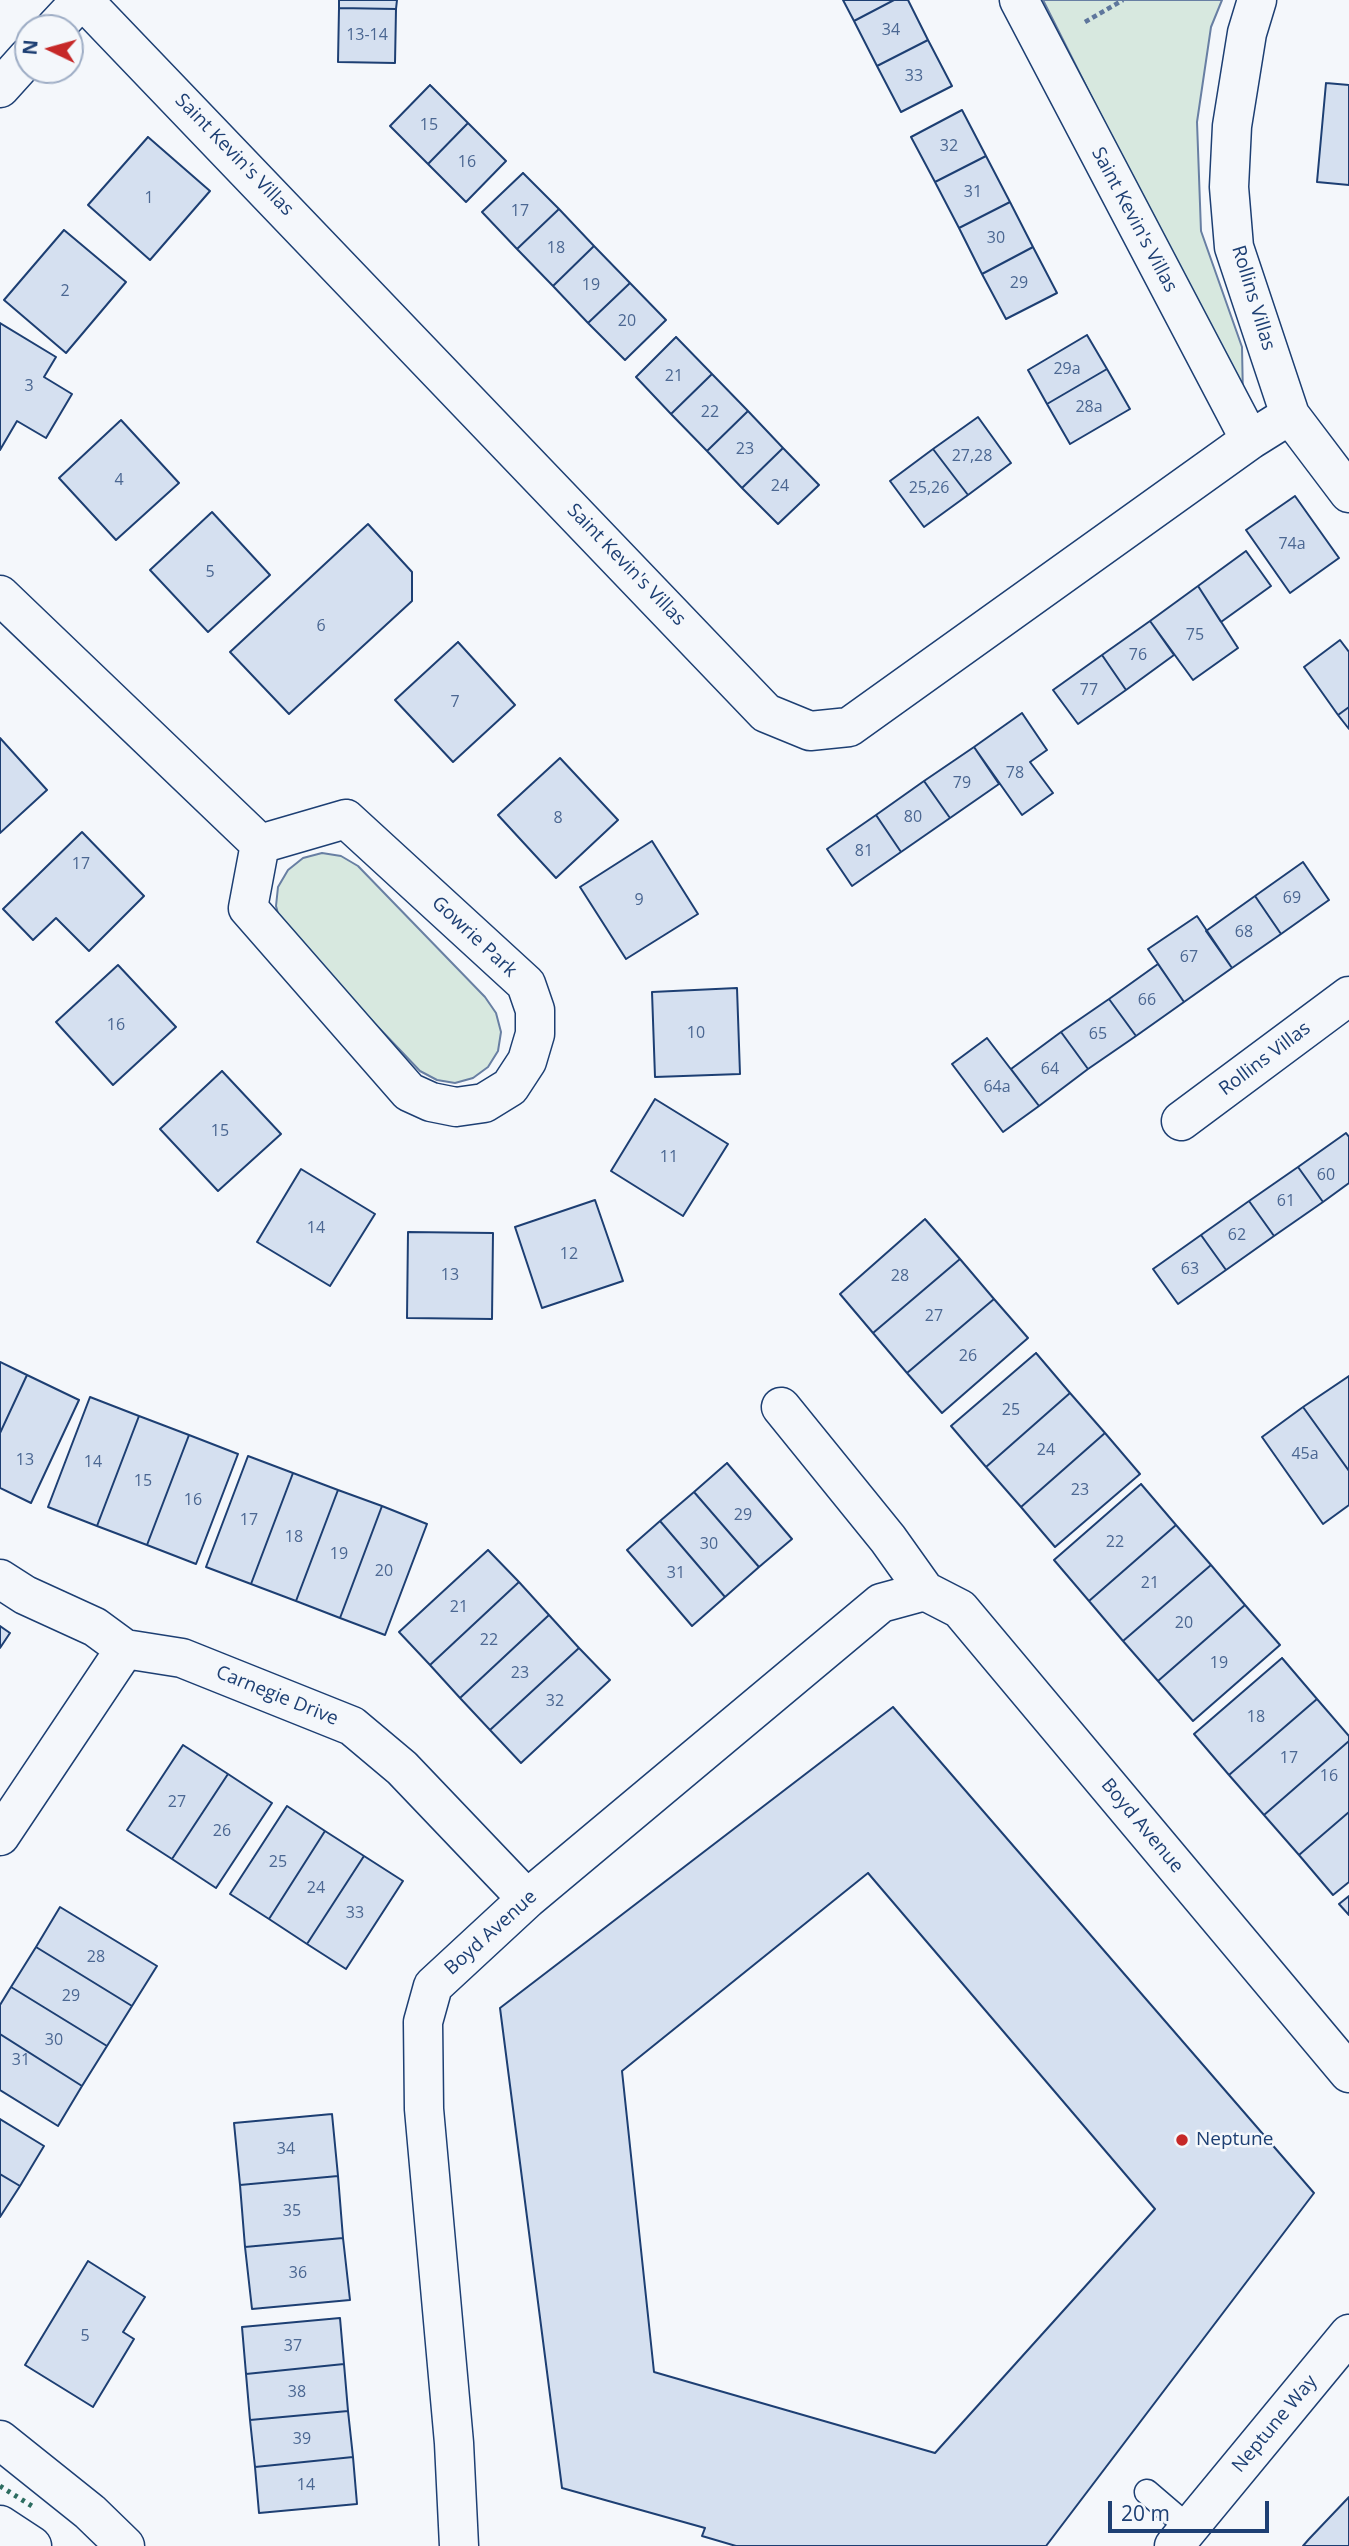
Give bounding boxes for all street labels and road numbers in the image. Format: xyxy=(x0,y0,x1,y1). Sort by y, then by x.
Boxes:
street label: Saint Kevin's Villas xyxy=(170,89,298,221)
street label: Saint Kevin's Villas xyxy=(1086,144,1182,296)
street label: Rollins Villas xyxy=(1226,243,1280,353)
street label: Saint Kevin's Villas xyxy=(562,499,690,631)
street label: Gowrie Park xyxy=(427,892,521,982)
street label: Rollins Villas xyxy=(1215,1017,1315,1101)
street label: Carnegie Drive xyxy=(213,1661,341,1731)
street label: Boyd Avenue xyxy=(1096,1774,1188,1878)
street label: Boyd Avenue xyxy=(440,1886,542,1980)
street label: Neptune Way xyxy=(1228,2371,1322,2477)

